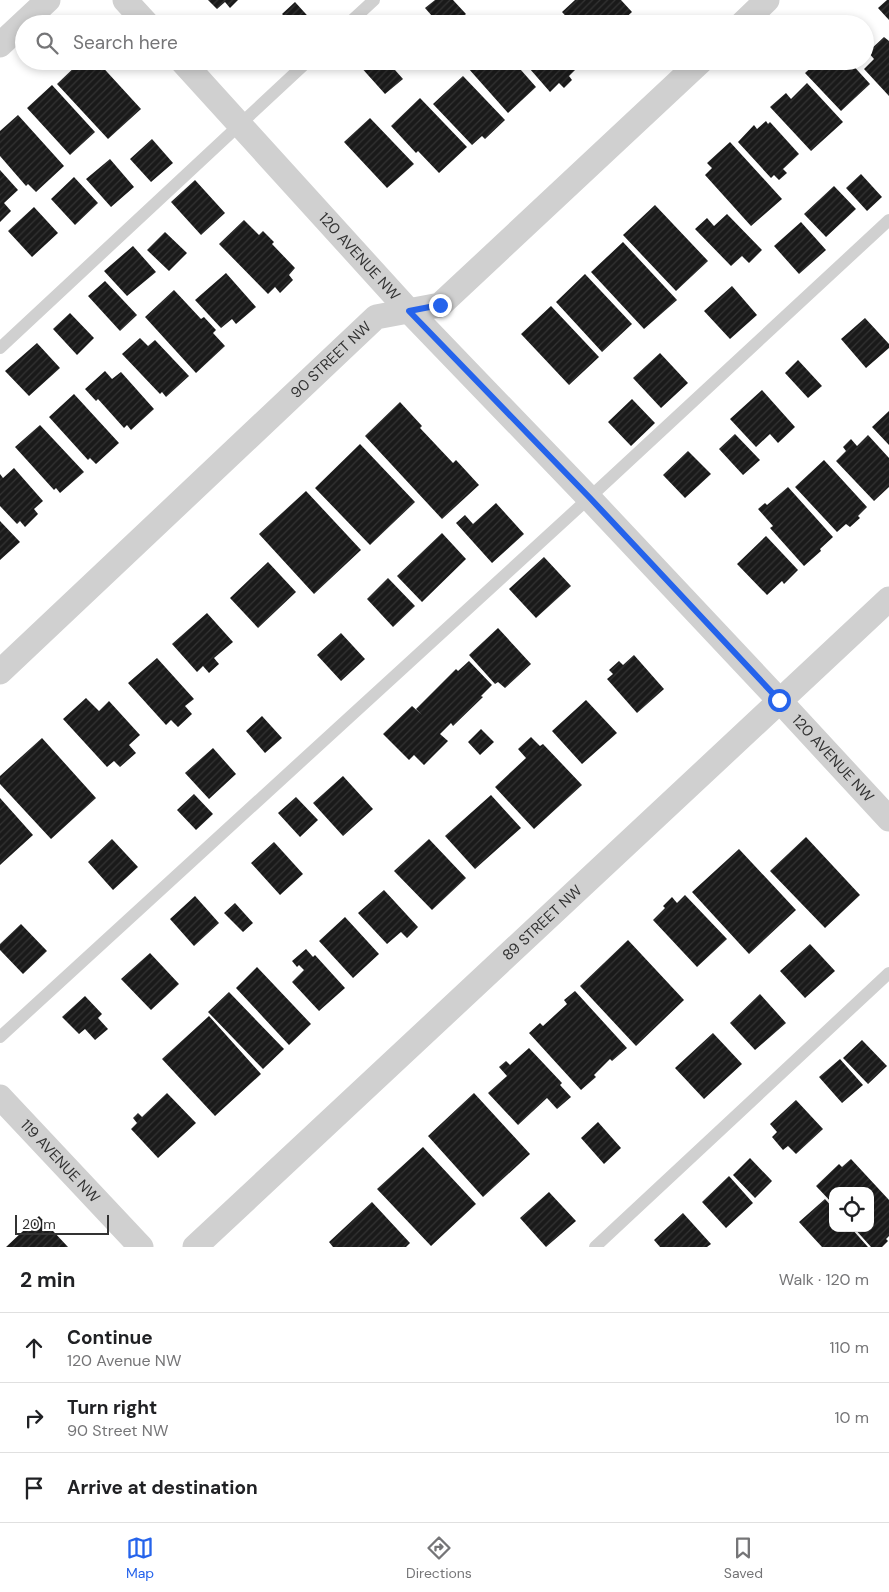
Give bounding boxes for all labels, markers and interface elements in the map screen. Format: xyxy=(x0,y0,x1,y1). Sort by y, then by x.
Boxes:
search box xyxy=(15,15,874,70)
icon: search xyxy=(33,29,61,57)
text: Search here xyxy=(73,30,178,55)
street label: 120 AVENUE NW xyxy=(314,208,405,305)
route end xyxy=(429,294,452,317)
street label: 90 STREET NW xyxy=(286,316,376,403)
route start xyxy=(768,689,791,712)
street label: 120 AVENUE NW xyxy=(788,710,879,807)
street label: 89 STREET NW xyxy=(498,880,587,965)
street label: 119 AVENUE NW xyxy=(16,1115,105,1207)
map controls xyxy=(829,1187,874,1232)
button: locate xyxy=(829,1187,874,1232)
scale bar xyxy=(15,1212,109,1235)
text: 20 m xyxy=(22,1215,56,1233)
text: 2 min xyxy=(20,1266,76,1294)
text: Walk · 120 m xyxy=(779,1269,869,1290)
text: Continue xyxy=(67,1325,153,1350)
icon: ahead xyxy=(20,1334,48,1362)
text: 110 m xyxy=(830,1337,869,1358)
text: 120 Avenue NW xyxy=(67,1350,181,1371)
text: Turn right xyxy=(67,1395,157,1420)
icon: right xyxy=(20,1404,48,1432)
text: 10 m xyxy=(835,1407,869,1428)
text: 90 Street NW xyxy=(67,1420,168,1441)
icon: arrive xyxy=(20,1474,48,1502)
text: Arrive at destination xyxy=(67,1475,258,1500)
tab: Map xyxy=(126,1534,154,1582)
tab: Directions xyxy=(406,1534,472,1582)
tab: Saved xyxy=(724,1534,763,1582)

